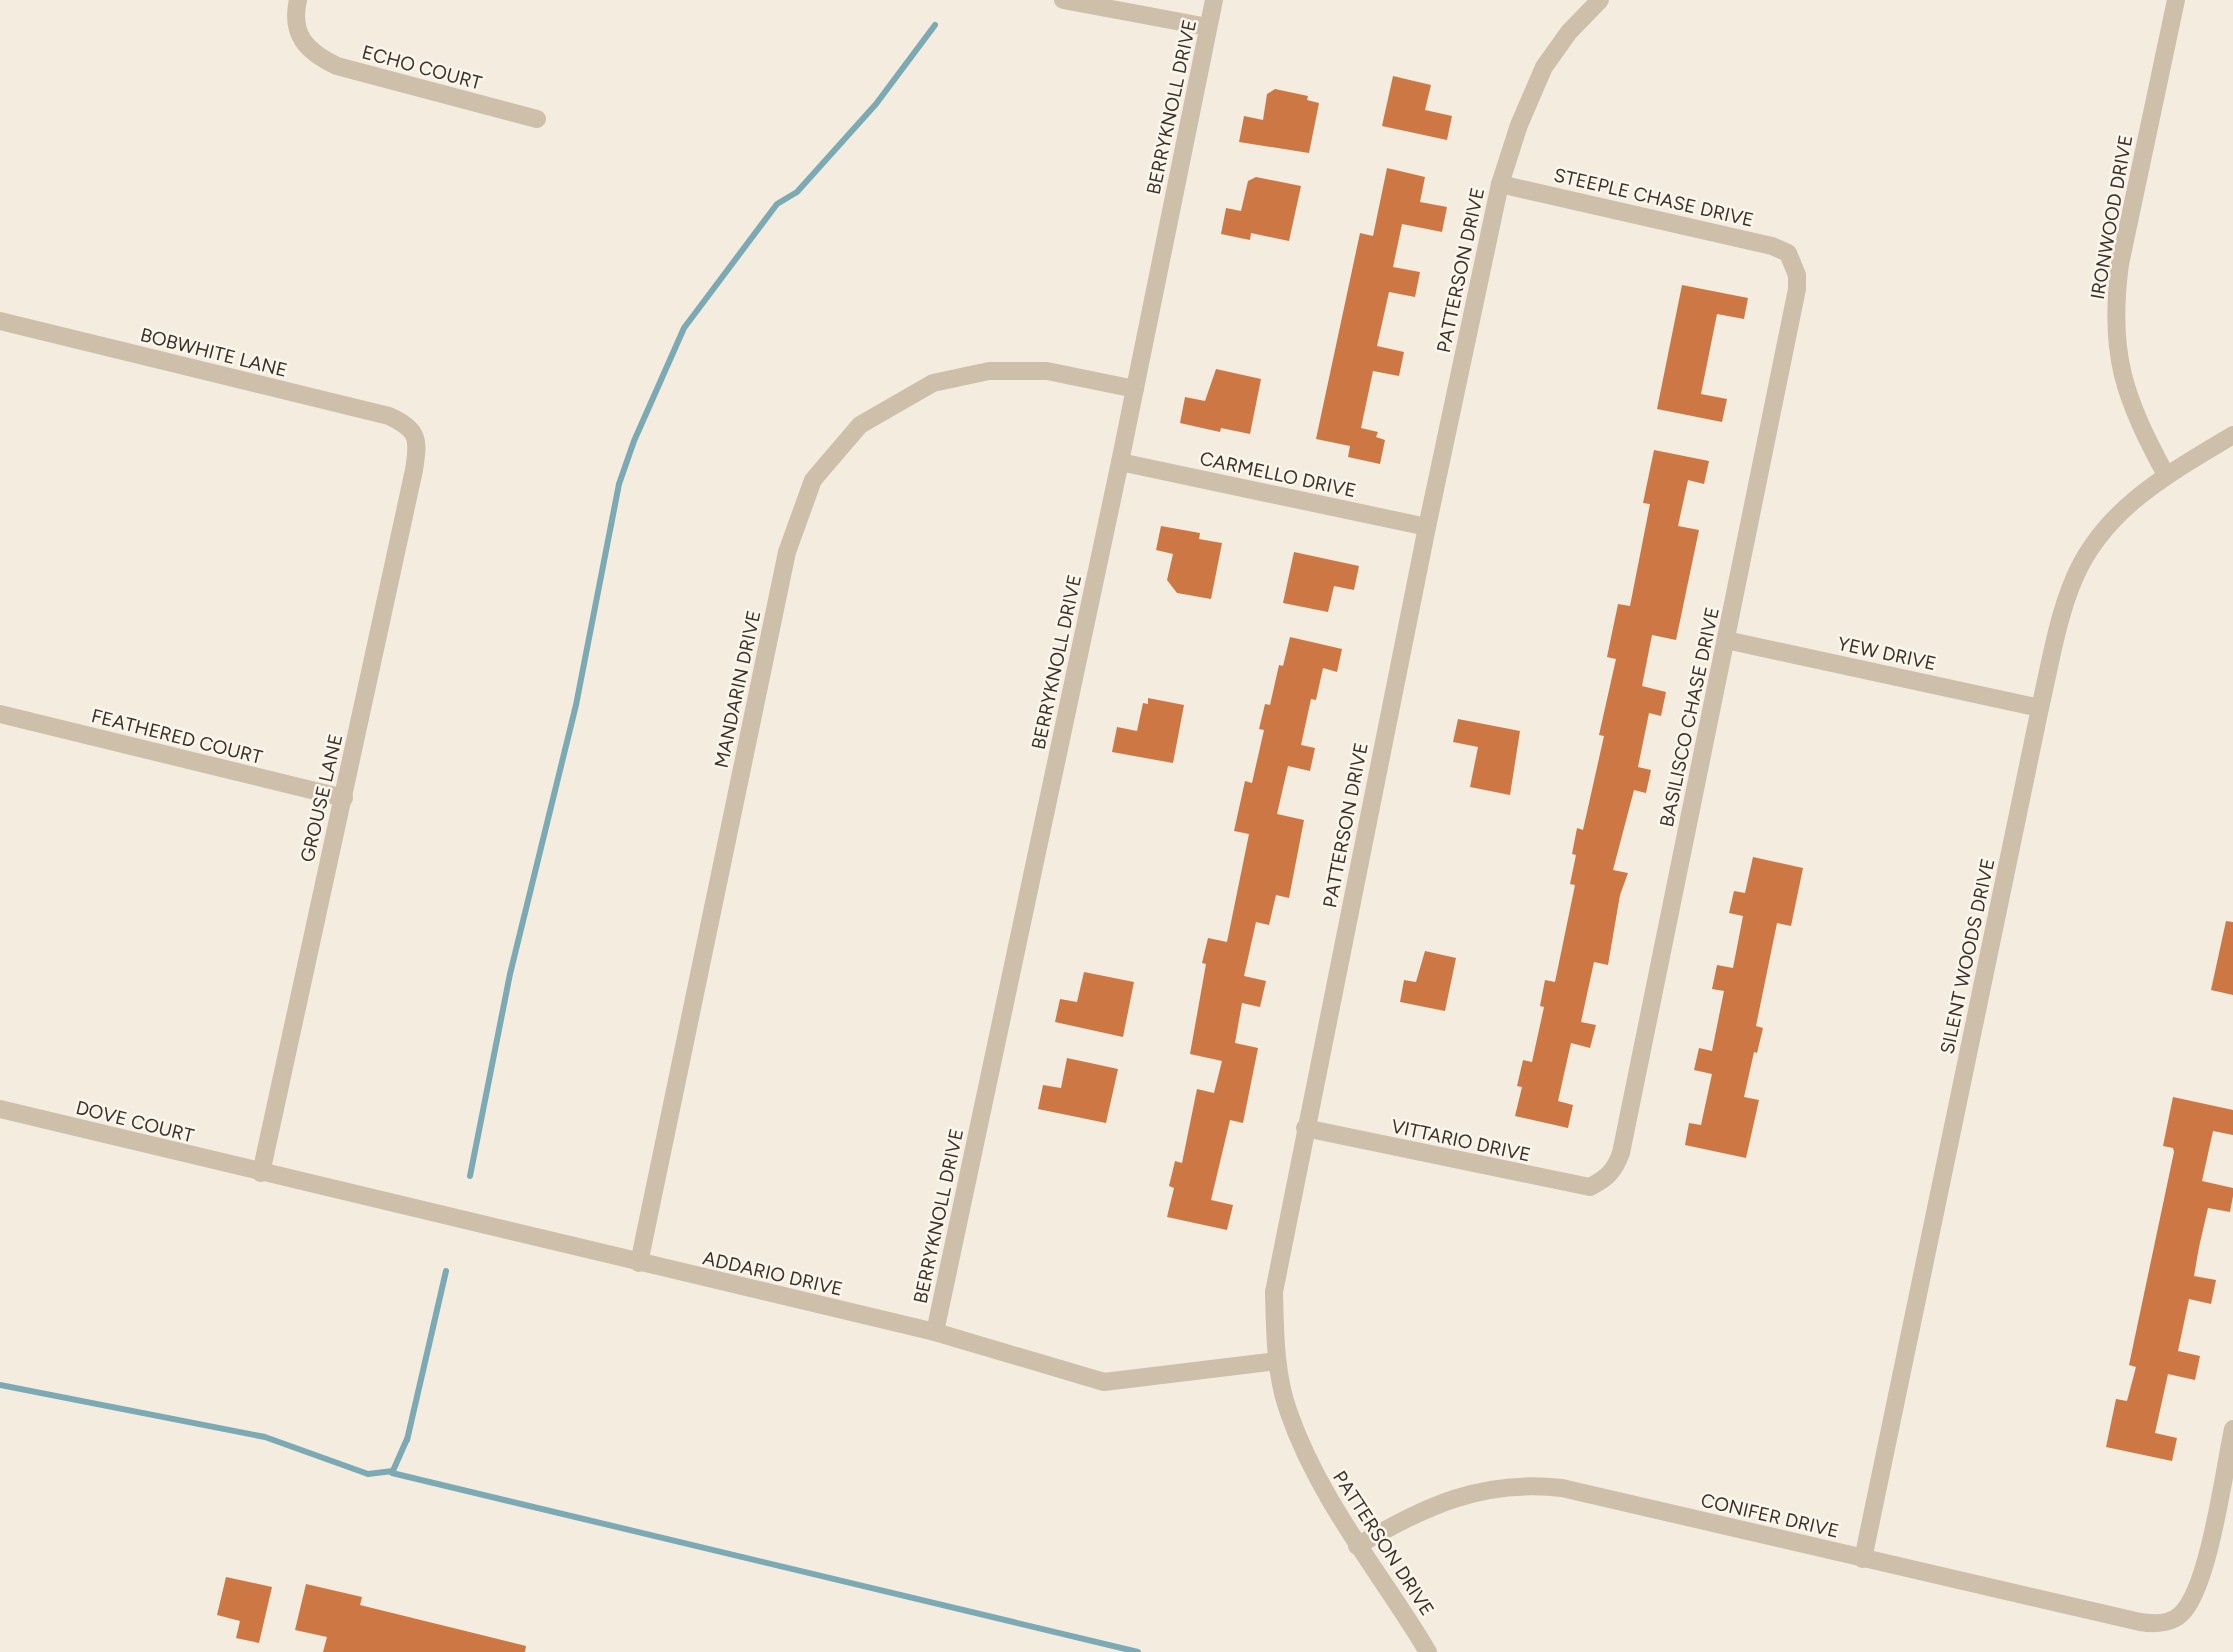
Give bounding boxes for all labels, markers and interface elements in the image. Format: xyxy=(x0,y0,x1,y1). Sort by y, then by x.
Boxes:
street label: BERRYKNOLL DRIVE xyxy=(1142,18,1201,197)
street label: ECHO COURT xyxy=(360,40,485,95)
street label: IRONWOOD DRIVE xyxy=(2086,133,2137,301)
street label: STEEPLE CHASE DRIVE xyxy=(1552,163,1756,232)
street label: PATTERSON DRIVE xyxy=(1432,186,1489,355)
street label: BOBWHITE LANE xyxy=(138,323,290,382)
street label: CARMELLO DRIVE xyxy=(1198,447,1358,502)
street label: BERRYKNOLL DRIVE xyxy=(1027,573,1086,752)
street label: BASILISCO CHASE DRIVE xyxy=(1655,605,1724,829)
street label: MANDARIN DRIVE xyxy=(710,608,765,770)
street label: YEW DRIVE xyxy=(1836,632,1938,675)
street label: FEATHERED COURT xyxy=(89,704,265,769)
street label: GROUSE LANE xyxy=(296,732,347,864)
street label: PATTERSON DRIVE xyxy=(1318,740,1373,910)
street label: SILENT WOODS DRIVE xyxy=(1935,856,1999,1056)
street label: DOVE COURT xyxy=(73,1096,197,1147)
street label: VITTARIO DRIVE xyxy=(1389,1114,1533,1166)
street label: BERRYKNOLL DRIVE xyxy=(909,1127,968,1306)
street label: ADDARIO DRIVE xyxy=(701,1246,845,1301)
street label: PATTERSON DRIVE xyxy=(1328,1467,1439,1620)
street label: CONIFER DRIVE xyxy=(1699,1488,1841,1543)

